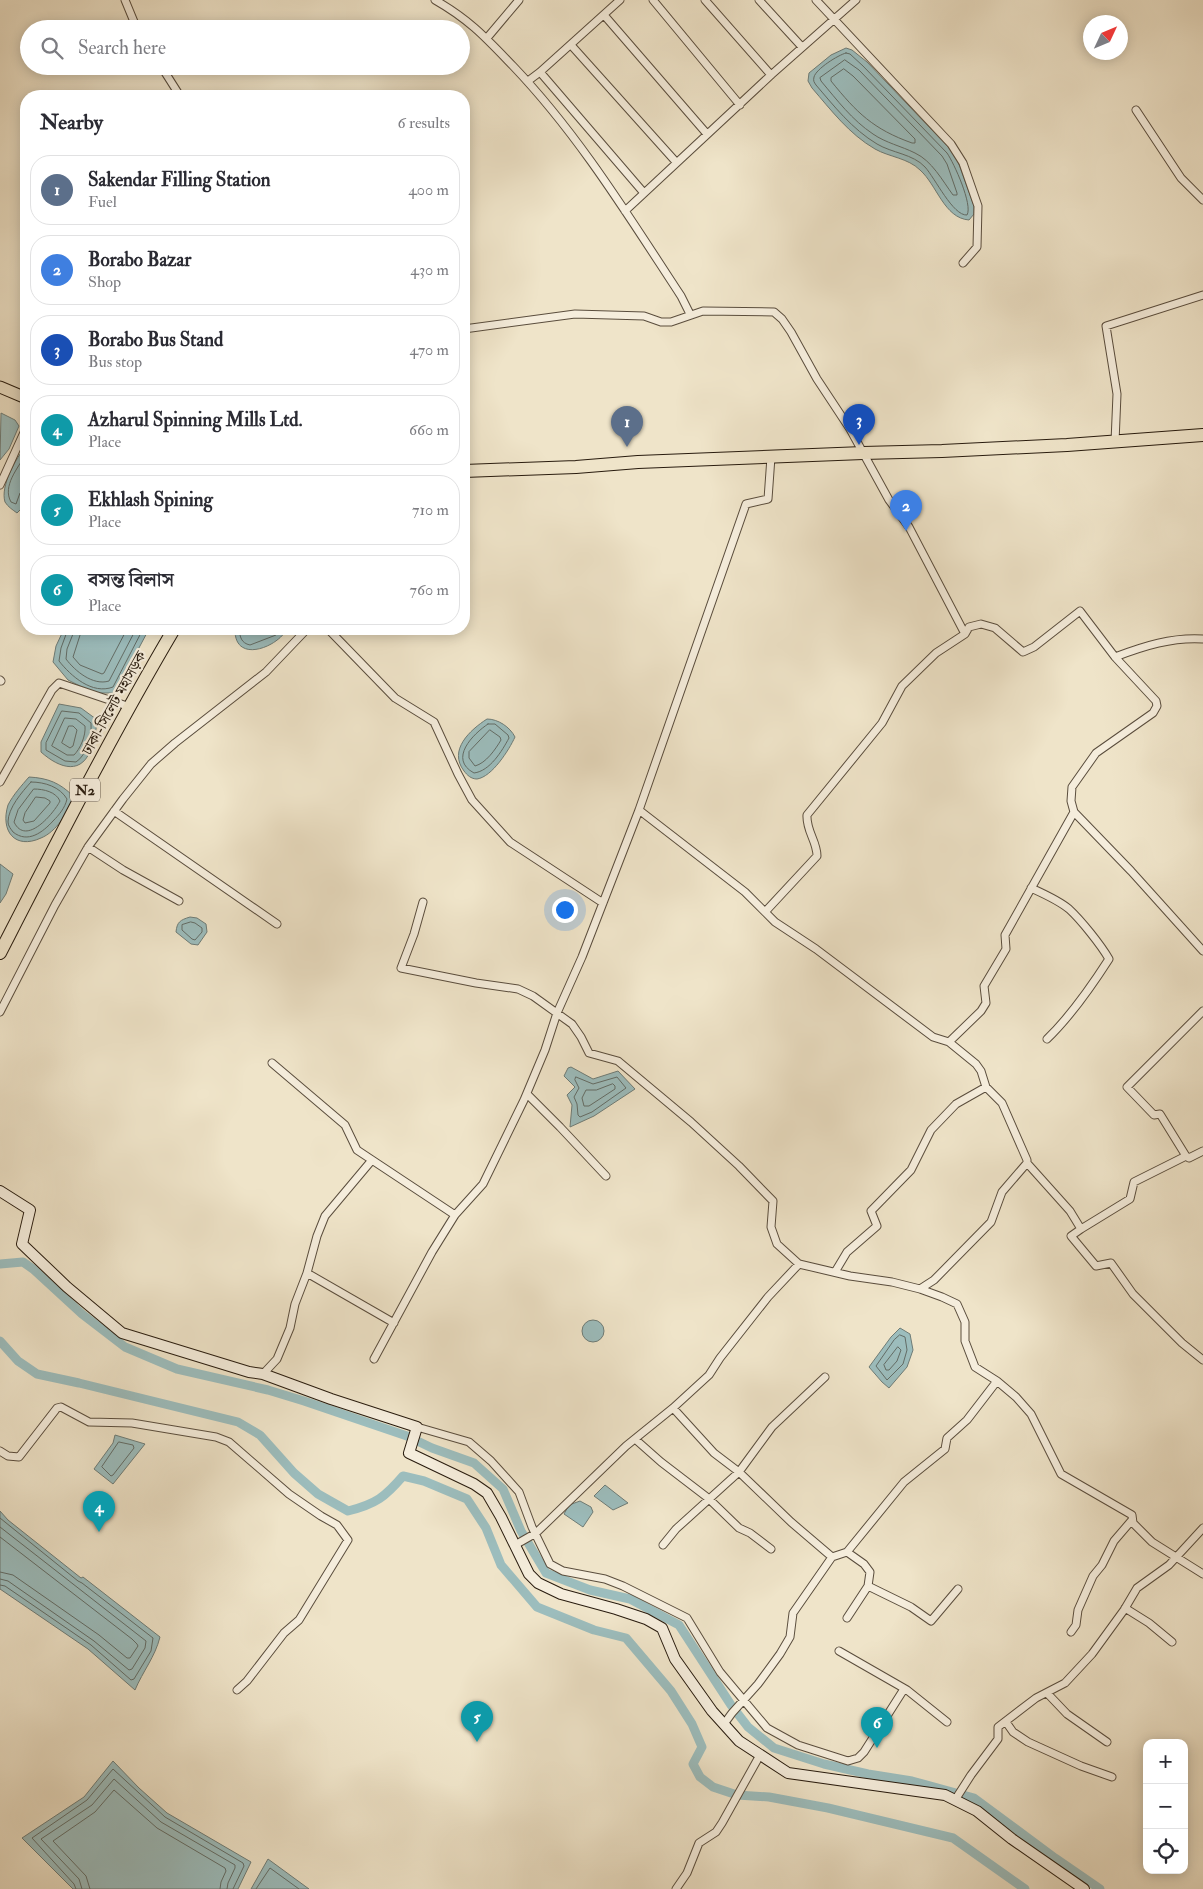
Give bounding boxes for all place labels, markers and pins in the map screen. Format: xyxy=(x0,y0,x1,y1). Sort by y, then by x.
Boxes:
pin: 3 xyxy=(843,404,875,445)
pin: 1 xyxy=(611,406,643,447)
pin: 2 xyxy=(890,490,922,531)
pin: 4 xyxy=(83,1491,115,1532)
pin: 5 xyxy=(461,1701,493,1742)
pin: 6 xyxy=(861,1707,893,1748)

